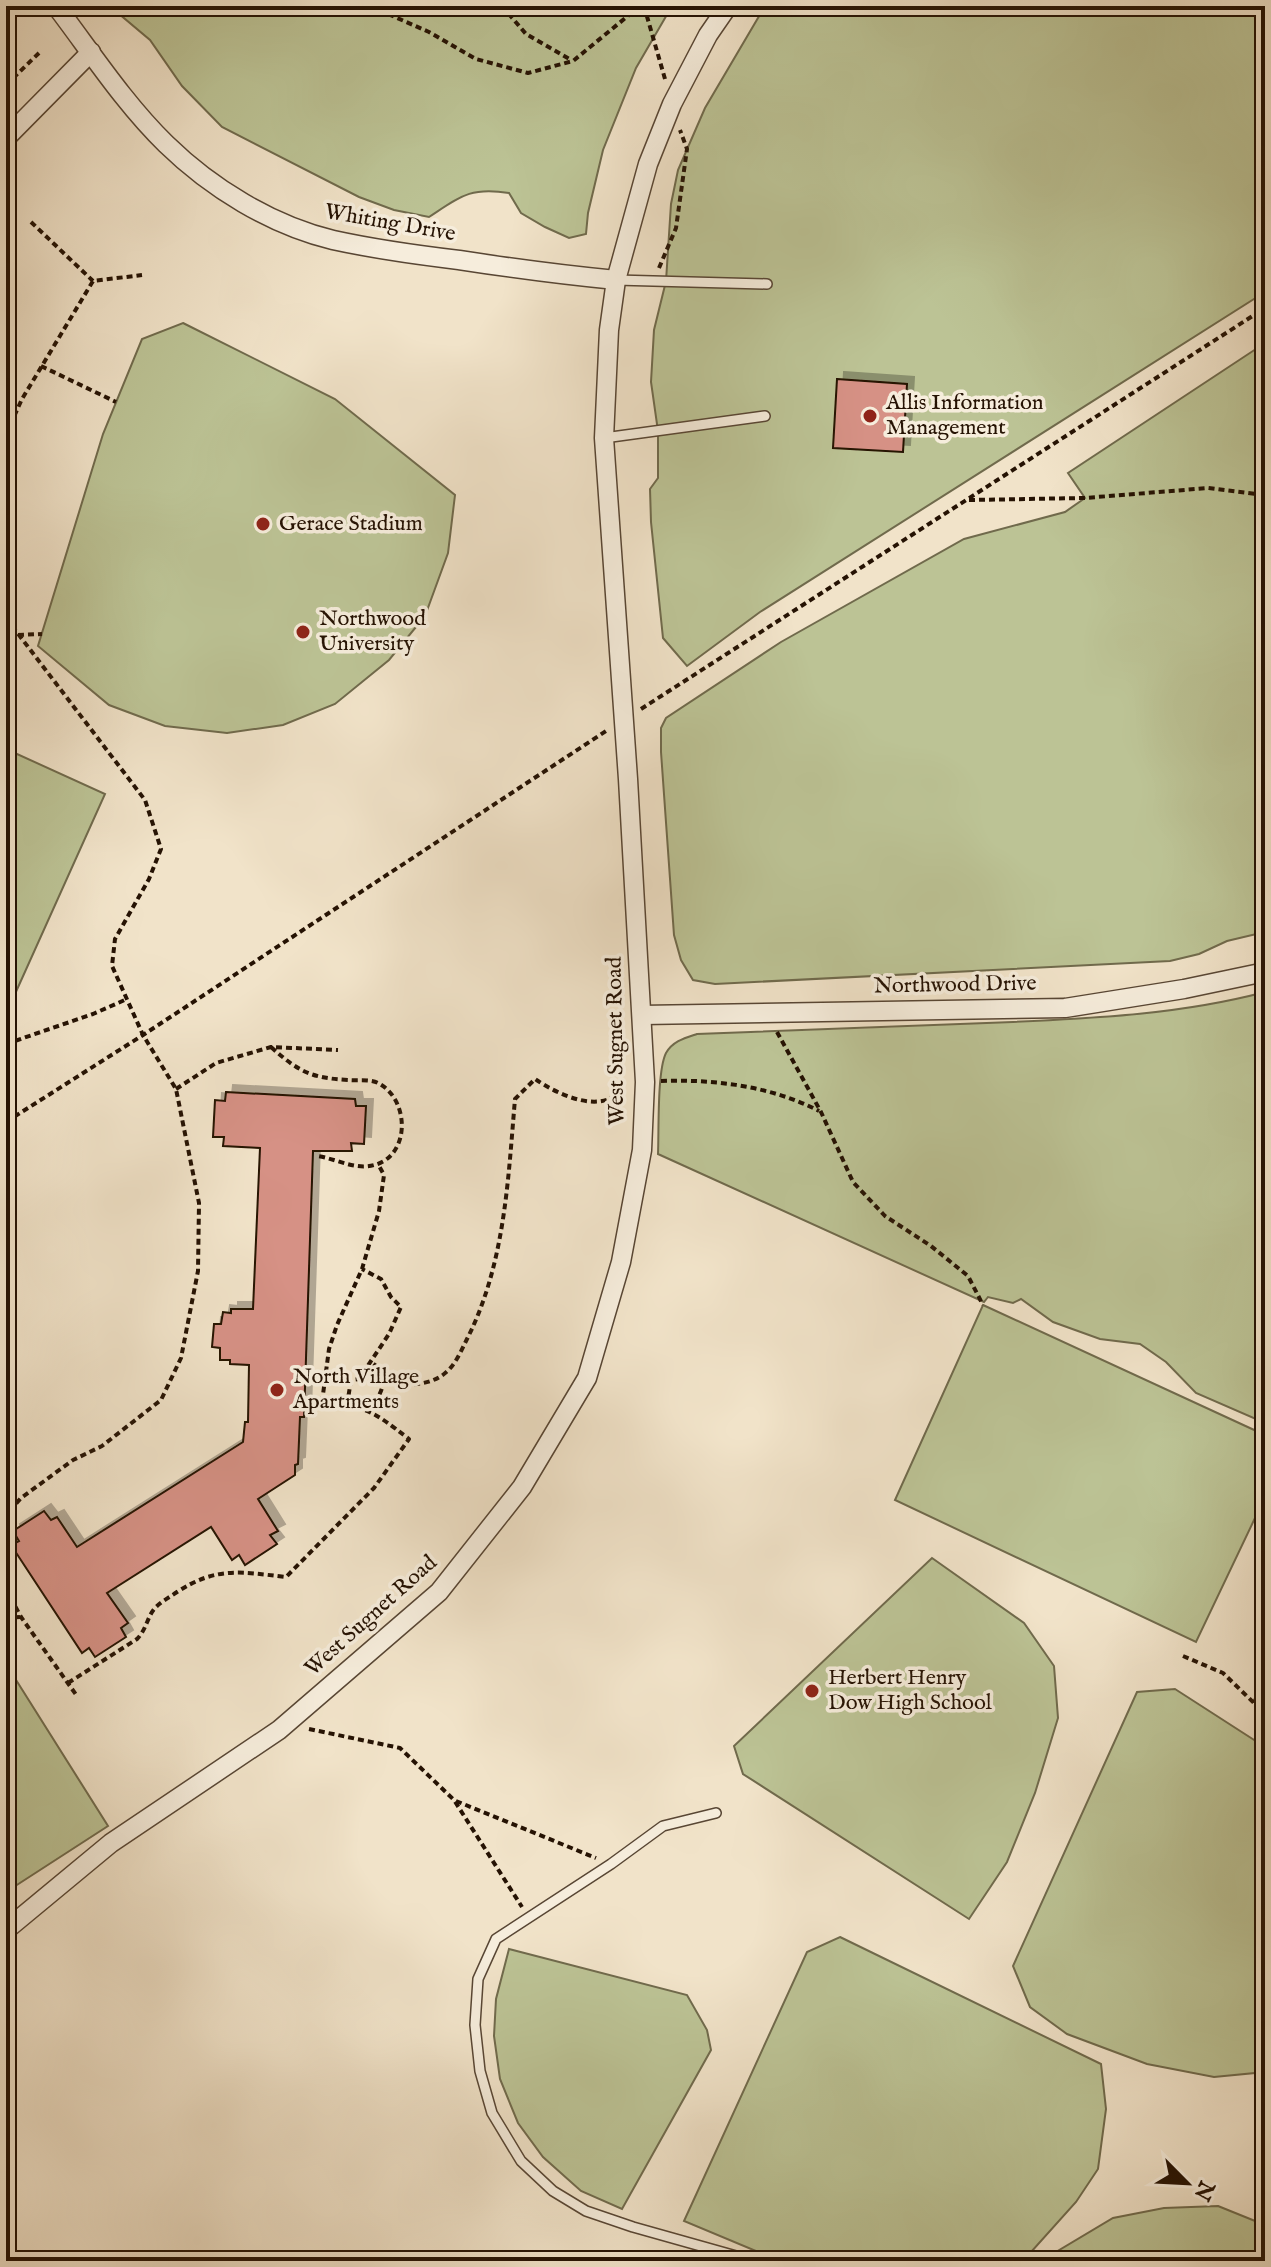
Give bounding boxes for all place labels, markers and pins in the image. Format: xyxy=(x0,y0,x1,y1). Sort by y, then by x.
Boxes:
place label: Allis Information Management xyxy=(885,389,1044,442)
marker: Allis Information Management xyxy=(861,407,879,425)
place label: Gerace Stadium xyxy=(279,510,423,538)
marker: Gerace Stadium xyxy=(254,515,272,533)
place label: Northwood University xyxy=(319,605,426,658)
marker: Northwood University xyxy=(294,623,312,641)
place label: North Village Apartments xyxy=(292,1363,419,1416)
marker: North Village Apartments xyxy=(268,1381,286,1399)
place label: Herbert Henry Dow High School xyxy=(828,1664,992,1717)
marker: Herbert Henry Dow High School xyxy=(803,1682,821,1700)

